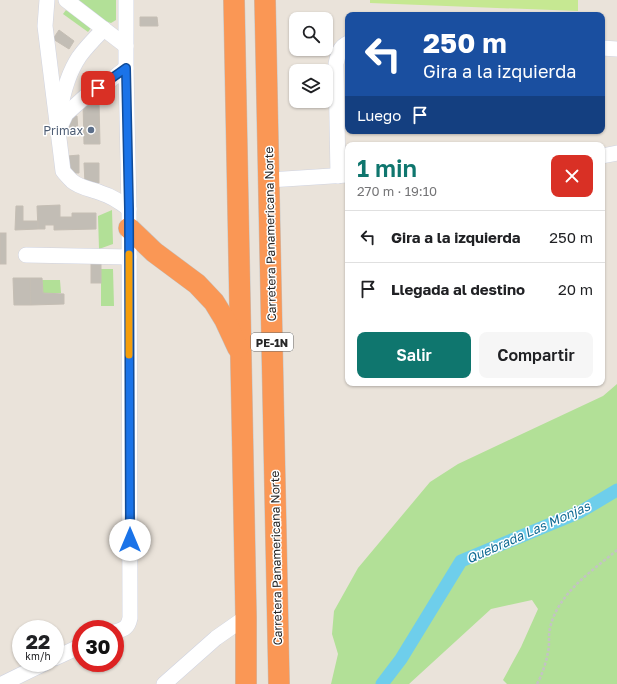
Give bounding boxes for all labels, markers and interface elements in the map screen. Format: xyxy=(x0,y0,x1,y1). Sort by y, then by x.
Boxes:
map controls xyxy=(289,12,333,108)
button: search xyxy=(289,12,333,56)
text: 250 m xyxy=(423,26,507,59)
icon: left xyxy=(357,28,409,80)
text: Gira a la izquierda xyxy=(423,60,576,82)
button: layers xyxy=(289,64,333,108)
pin xyxy=(81,71,115,105)
icon: arrive xyxy=(87,77,109,99)
icon: arrive xyxy=(409,104,431,126)
text: Luego xyxy=(357,106,401,124)
place label: Primax xyxy=(43,123,83,138)
marker: Primax xyxy=(86,125,96,135)
street label: Carretera Panamericana Norte xyxy=(261,146,279,322)
text: 1 min xyxy=(357,153,417,182)
button: close xyxy=(551,155,593,197)
text: 270 m · 19:10 xyxy=(357,183,437,199)
icon: left xyxy=(357,226,379,248)
text: Gira a la izquierda xyxy=(391,228,521,246)
text: 250 m xyxy=(549,228,593,246)
icon: arrive xyxy=(357,278,379,300)
text: Llegada al destino xyxy=(391,280,525,298)
text: 20 m xyxy=(558,280,593,298)
button: Salir xyxy=(357,332,471,378)
button: Compartir xyxy=(479,332,593,378)
road number: PE-1N xyxy=(251,333,293,351)
street label: Carretera Panamericana Norte xyxy=(267,470,285,646)
water label: Quebrada Las Monjas xyxy=(464,497,593,566)
position arrow xyxy=(109,519,151,561)
speed limit sign: 30 xyxy=(72,620,124,672)
text: 22 xyxy=(26,629,50,653)
text: km/h xyxy=(25,650,51,662)

